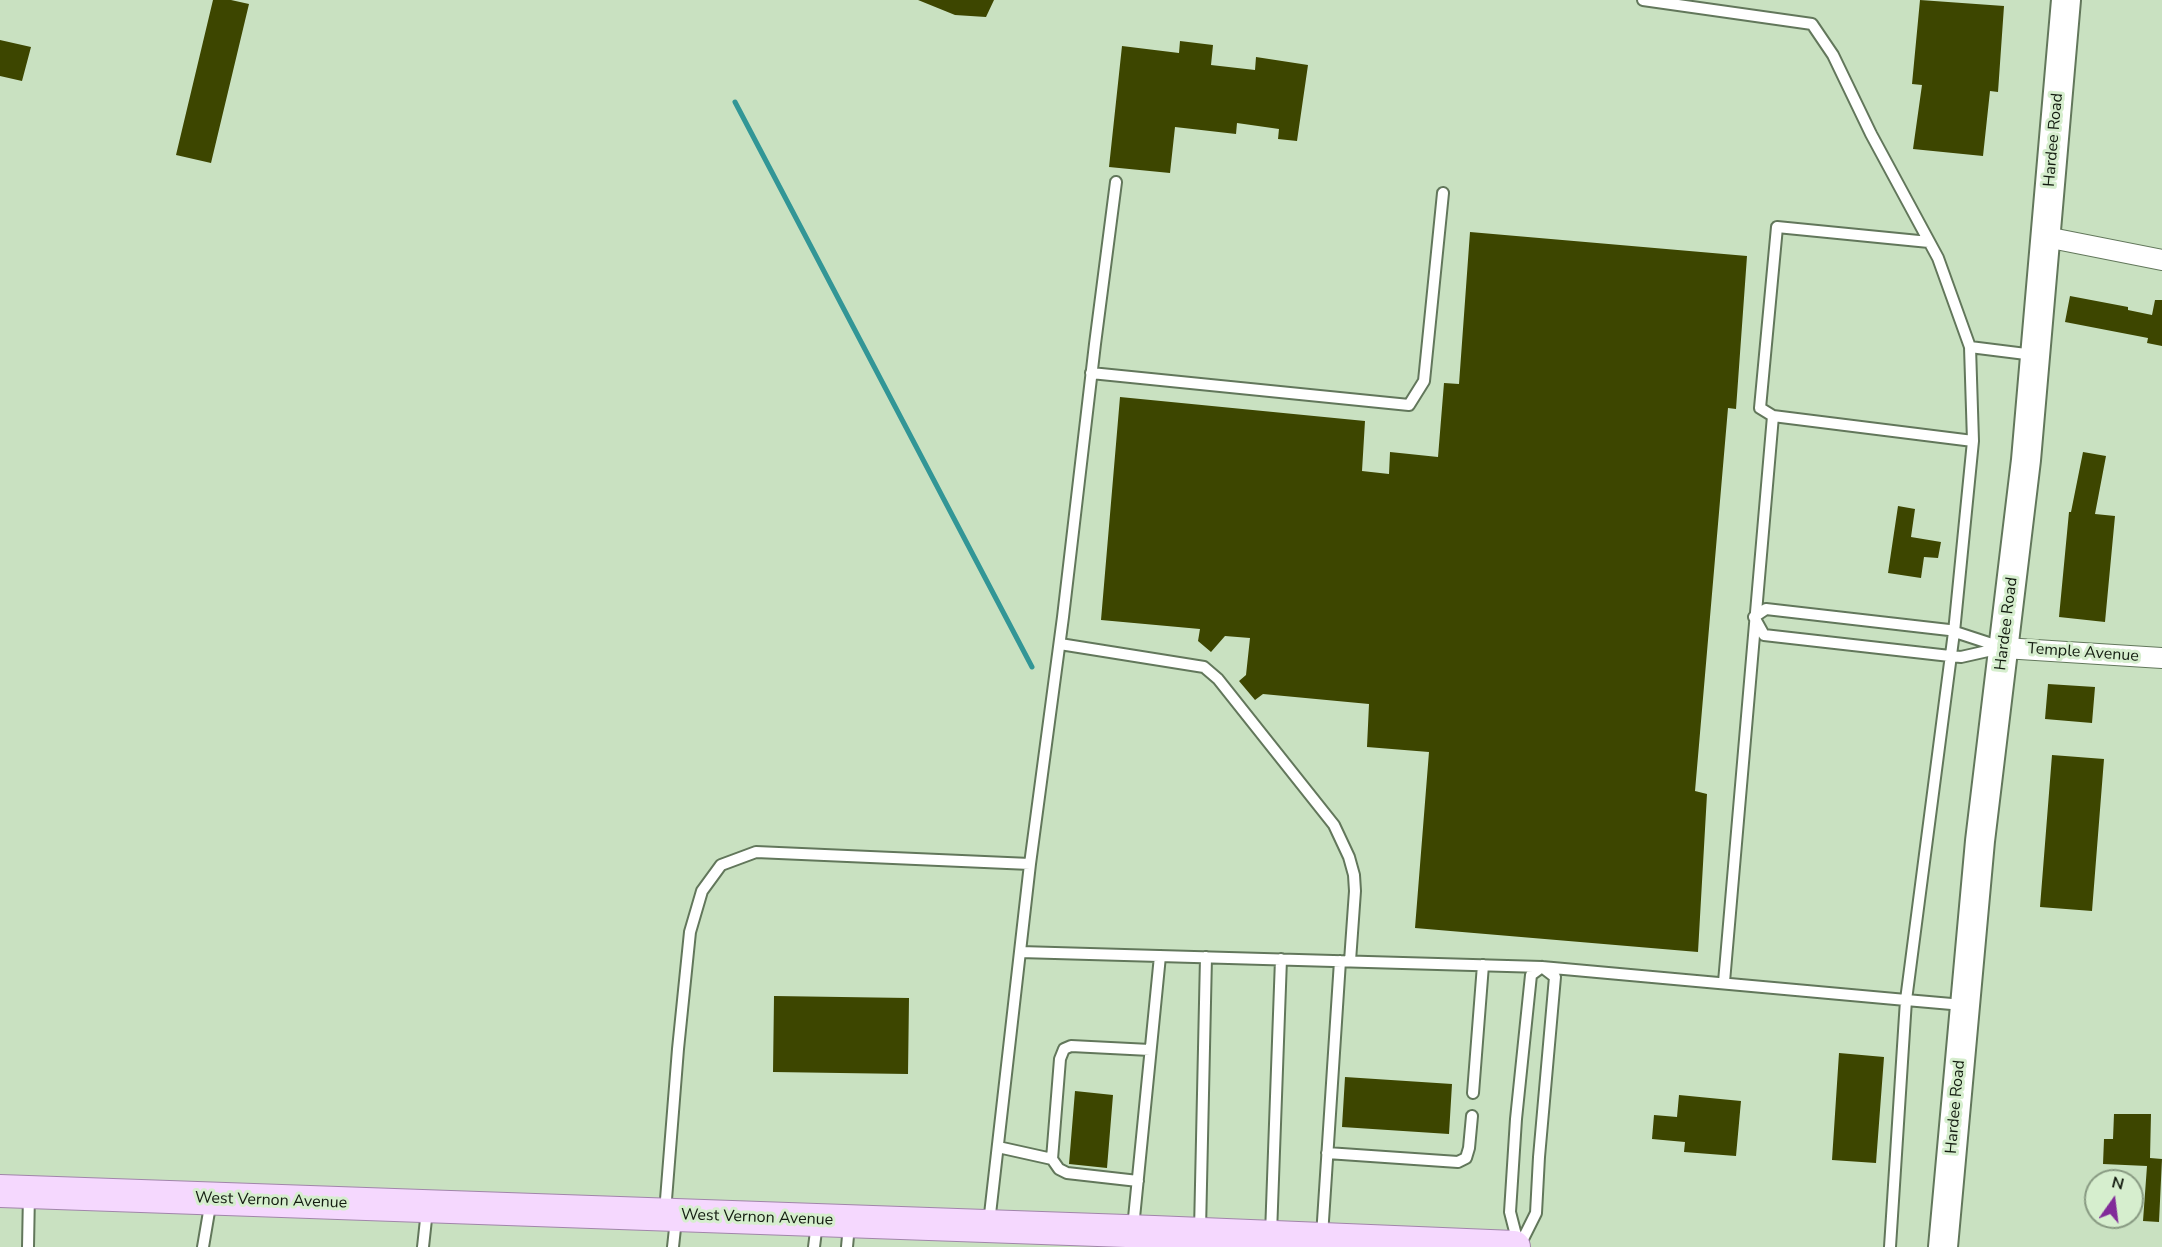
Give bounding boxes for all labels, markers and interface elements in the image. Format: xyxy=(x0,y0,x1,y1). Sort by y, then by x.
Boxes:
street label: Hardee Road xyxy=(2040,92,2068,188)
street label: Hardee Road xyxy=(1992,576,2022,672)
street label: Temple Avenue xyxy=(2027,640,2139,666)
street label: Hardee Road xyxy=(1942,1059,1970,1155)
north arrow xyxy=(2084,1169,2144,1229)
text: N xyxy=(2109,1171,2126,1196)
street label: West Vernon Avenue xyxy=(194,1189,348,1213)
street label: West Vernon Avenue xyxy=(680,1206,834,1230)

